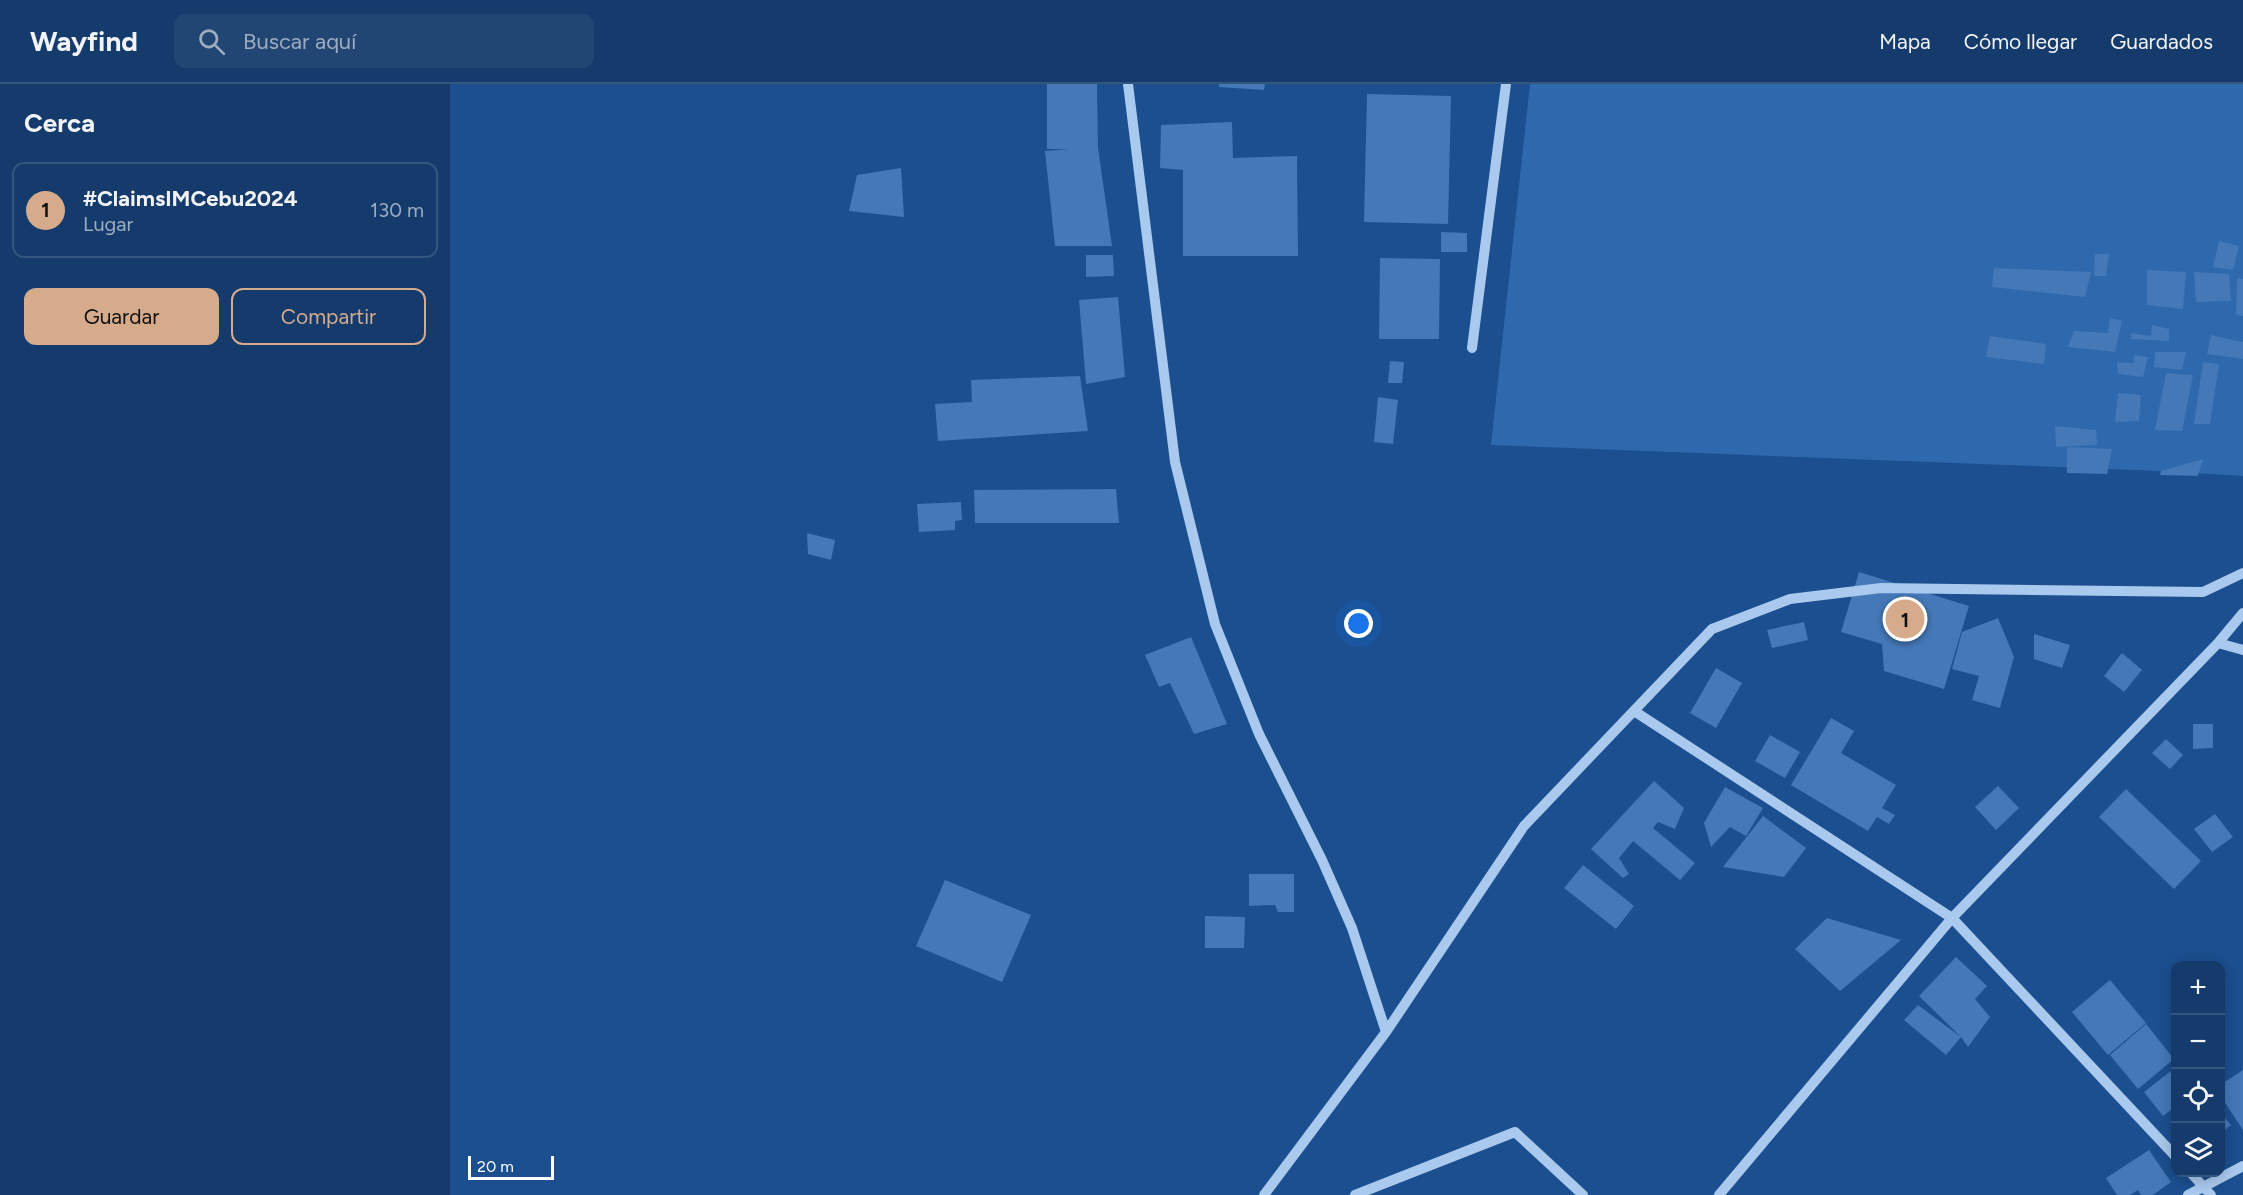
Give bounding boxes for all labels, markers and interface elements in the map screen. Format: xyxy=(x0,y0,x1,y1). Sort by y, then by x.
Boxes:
search box xyxy=(174,14,594,68)
text: Wayfind xyxy=(30,24,138,58)
icon: search xyxy=(195,25,228,58)
text: Buscar aquí xyxy=(243,28,356,55)
text: Mapa xyxy=(1879,29,1931,54)
text: Cómo llegar xyxy=(1964,29,2077,54)
text: Guardados xyxy=(2110,29,2213,54)
text: Cerca xyxy=(24,107,95,139)
text: #ClaimsIMCebu2024 xyxy=(83,185,298,212)
text: 1 xyxy=(41,198,50,222)
text: 130 m xyxy=(370,198,424,222)
text: Lugar xyxy=(83,212,133,236)
button: Guardar xyxy=(24,288,219,345)
button: Compartir xyxy=(231,288,426,345)
pin: 1 xyxy=(1886,596,1924,642)
your location xyxy=(1344,609,1373,638)
map controls xyxy=(2171,961,2225,1177)
button: + xyxy=(2171,961,2225,1015)
button: − xyxy=(2171,1015,2225,1069)
button: locate xyxy=(2171,1069,2225,1123)
button: layers xyxy=(2171,1123,2225,1177)
scale bar xyxy=(468,1153,554,1180)
text: 20 m xyxy=(477,1157,514,1176)

